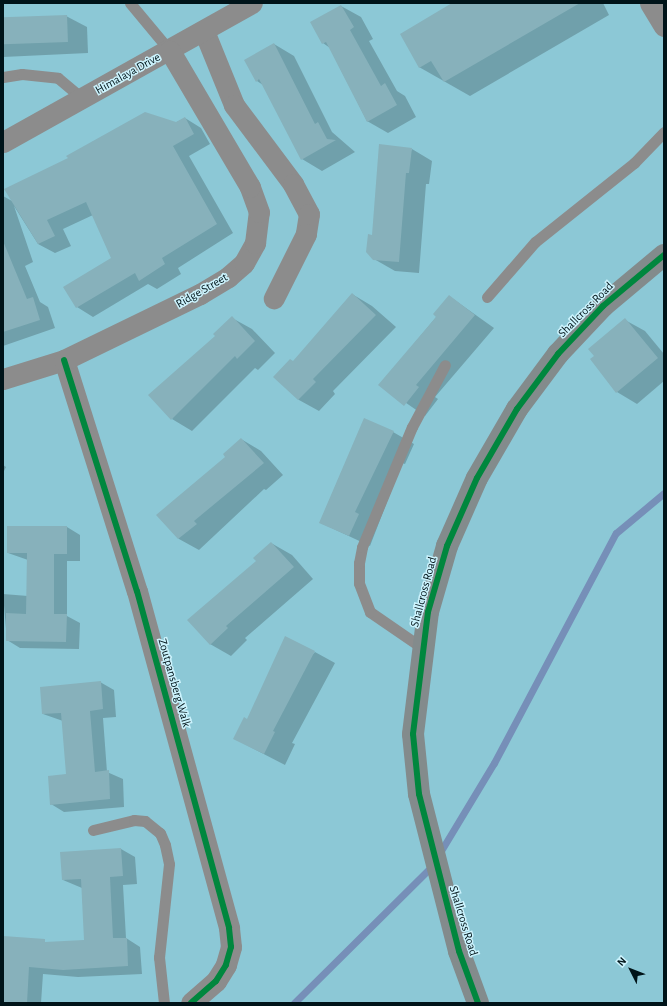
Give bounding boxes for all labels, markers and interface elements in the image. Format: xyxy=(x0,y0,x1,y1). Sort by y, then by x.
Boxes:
street label: Himalaya Drive xyxy=(93,50,163,98)
street label: Ridge Street xyxy=(174,270,230,312)
street label: Shallcross Road xyxy=(555,279,617,341)
street label: Shallcross Road xyxy=(408,555,440,629)
street label: Zoutpansberg Walk xyxy=(154,637,194,729)
street label: Shallcross Road xyxy=(446,884,480,958)
north arrow xyxy=(611,950,651,990)
text: N xyxy=(615,955,628,968)

